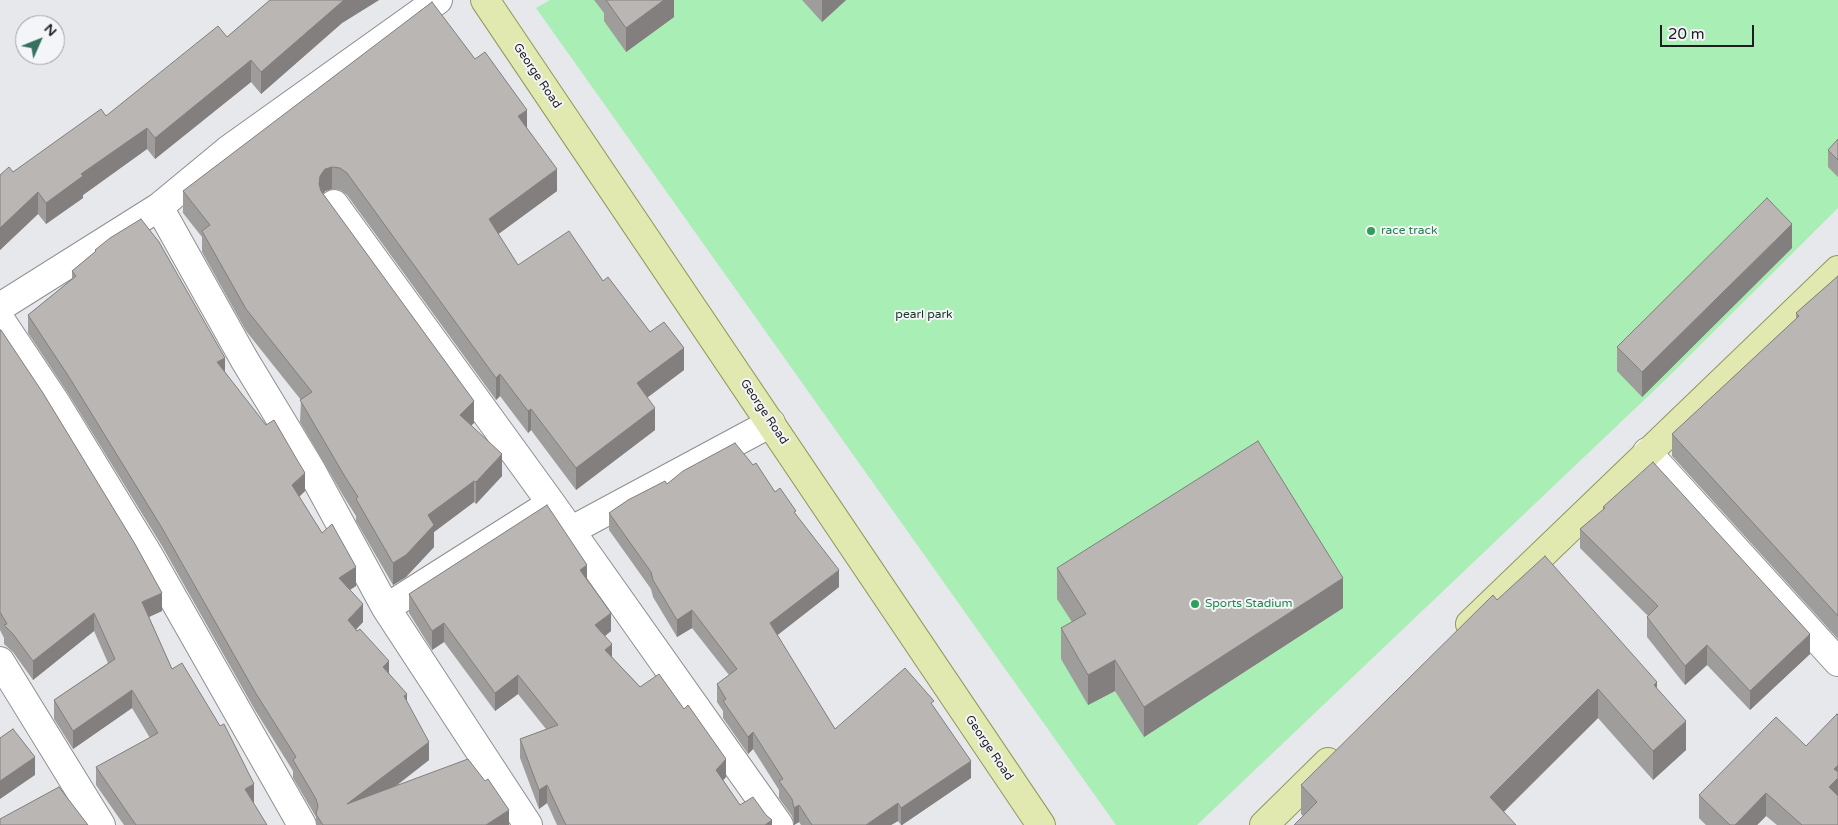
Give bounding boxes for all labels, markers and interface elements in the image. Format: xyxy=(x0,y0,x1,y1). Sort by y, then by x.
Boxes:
north arrow xyxy=(15,15,65,65)
scale bar xyxy=(1663,15,1757,47)
text: N xyxy=(40,20,60,40)
text: 20 m xyxy=(1668,25,1705,43)
street label: George Road xyxy=(510,41,564,111)
place label: race track xyxy=(1381,224,1437,238)
marker: race track xyxy=(1365,225,1377,237)
park label: pearl park xyxy=(895,308,953,322)
street label: George Road xyxy=(737,377,791,447)
place label: Sports Stadium xyxy=(1205,597,1293,611)
marker: Sports Stadium xyxy=(1189,598,1201,610)
street label: George Road xyxy=(962,713,1016,783)

